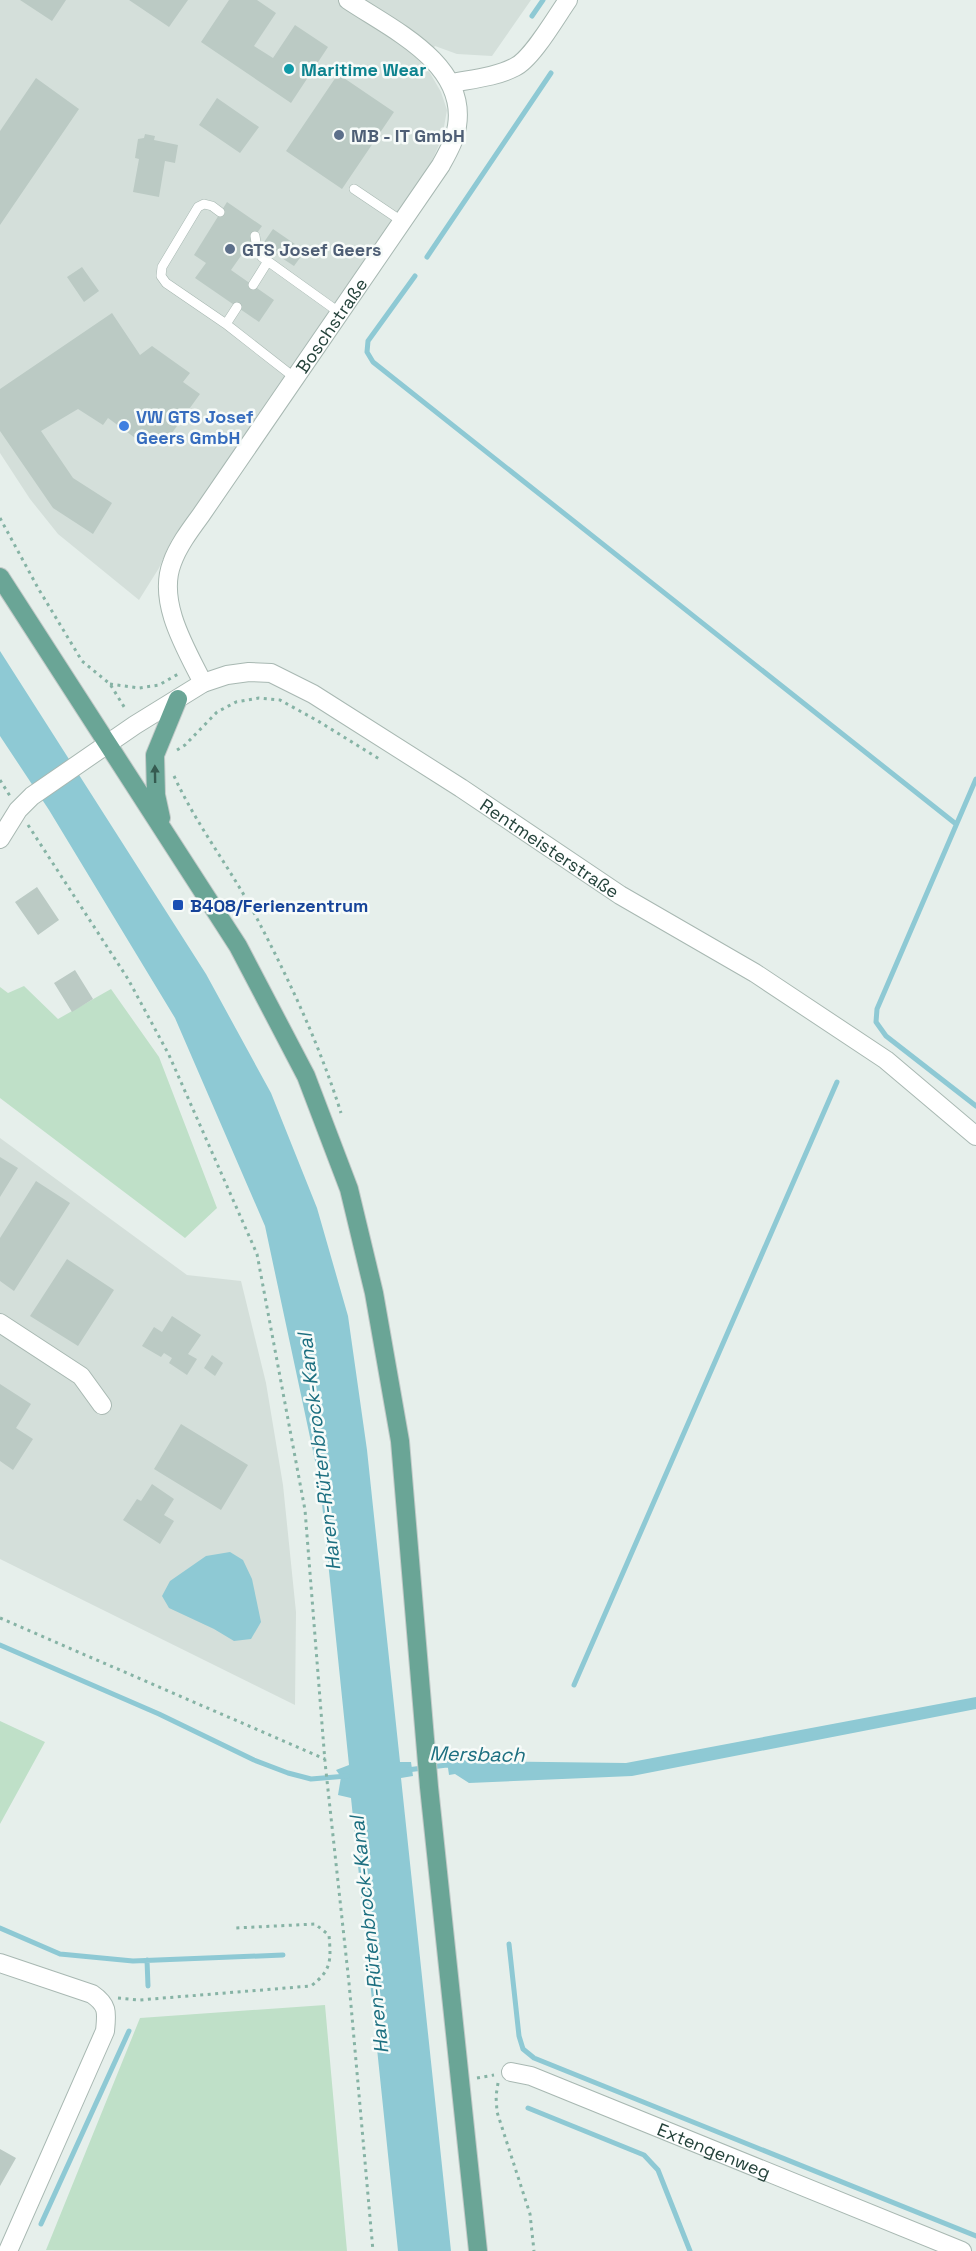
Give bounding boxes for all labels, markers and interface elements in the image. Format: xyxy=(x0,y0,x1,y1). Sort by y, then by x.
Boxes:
place label: Maritime Wear xyxy=(301,58,426,81)
marker: Maritime Wear xyxy=(282,62,296,76)
place label: MB - IT GmbH xyxy=(351,124,465,147)
marker: MB - IT GmbH xyxy=(332,128,346,142)
place label: GTS Josef Geers xyxy=(242,238,381,261)
marker: GTS Josef Geers xyxy=(223,242,237,256)
street label: Boschstraße xyxy=(290,273,372,377)
place label: VW GTS Josef Geers GmbH xyxy=(136,405,254,449)
marker: VW GTS Josef Geers GmbH xyxy=(117,419,131,433)
one-way arrow xyxy=(150,764,160,783)
street label: Rentmeisterstraße xyxy=(476,793,624,903)
place label: B408/Ferienzentrum xyxy=(190,894,368,917)
marker: B408/Ferienzentrum xyxy=(171,898,185,912)
water label: Haren-Rütenbrock-Kanal xyxy=(291,1330,346,1572)
water label: Mersbach xyxy=(429,1740,526,1768)
water label: Haren-Rütenbrock-Kanal xyxy=(343,1813,394,2055)
street label: Extengenweg xyxy=(654,2117,774,2184)

